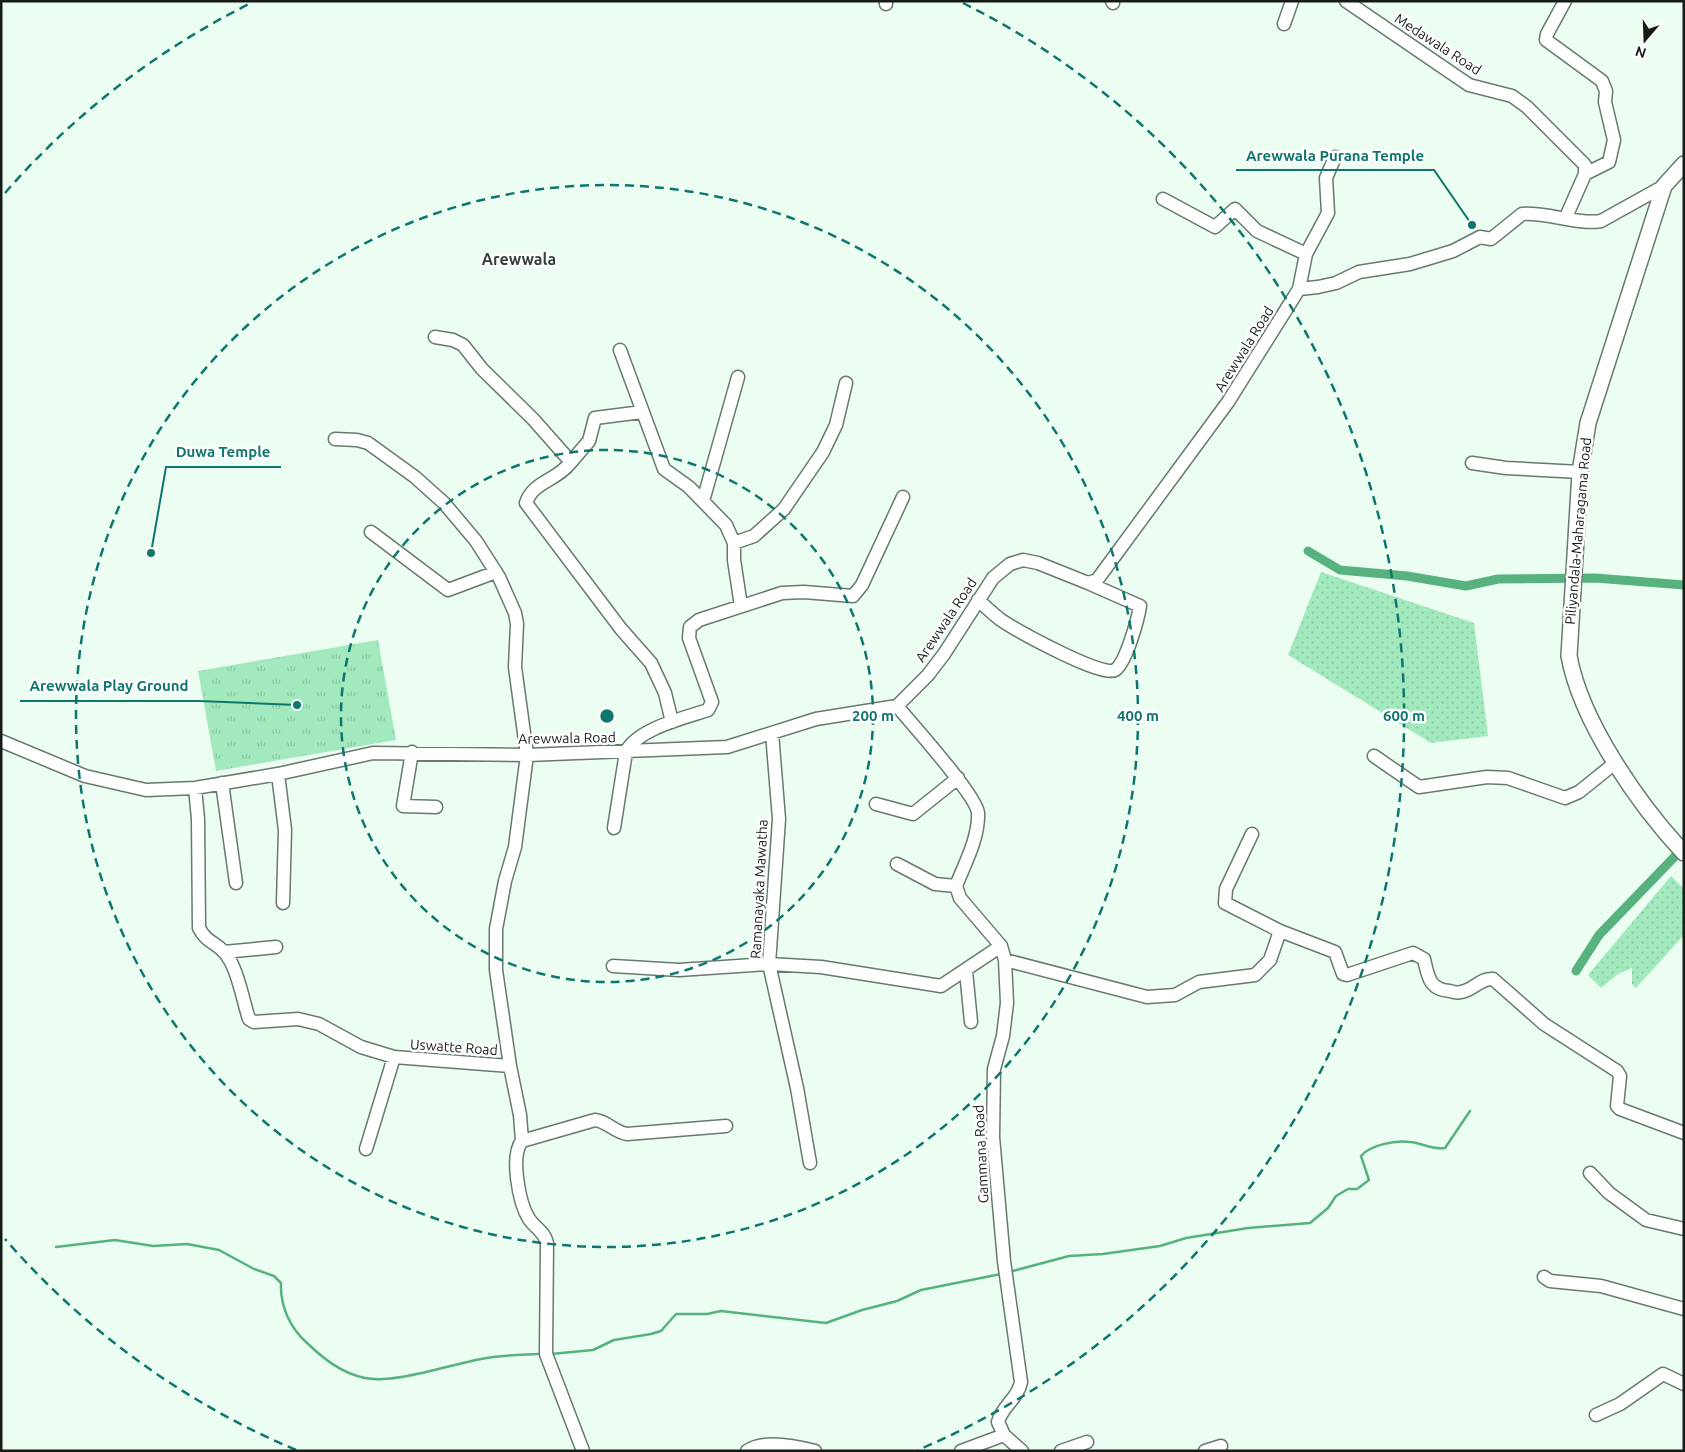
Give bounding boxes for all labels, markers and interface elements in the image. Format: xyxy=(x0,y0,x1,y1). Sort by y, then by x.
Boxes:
street label: Medawala Road xyxy=(1392,10,1484,78)
north arrow xyxy=(1620,15,1670,65)
text: N xyxy=(1633,43,1648,62)
callout: Arewwala Purana Temple xyxy=(1236,140,1434,170)
text: Arewwala Purana Temple xyxy=(1246,147,1424,164)
district label: Arewwala xyxy=(482,250,556,268)
street label: Arewwala Road xyxy=(1211,303,1277,395)
callout: Duwa Temple xyxy=(166,437,281,467)
street label: Piliyandala-Maharagama Road xyxy=(1562,437,1594,625)
text: Duwa Temple xyxy=(176,443,270,460)
street label: Arewwala Road xyxy=(912,575,980,665)
callout: Arewwala Play Ground xyxy=(20,671,199,701)
text: Arewwala Play Ground xyxy=(29,677,189,694)
centre of rings xyxy=(598,707,616,725)
text: 200 m xyxy=(852,707,894,724)
text: 400 m xyxy=(1117,707,1159,724)
text: 600 m xyxy=(1383,707,1425,724)
street label: Arewwala Road xyxy=(518,729,616,747)
street label: Ramanayaka Mawatha xyxy=(747,819,771,959)
street label: Uswatte Road xyxy=(410,1036,498,1058)
street label: Gammana Road xyxy=(970,1104,992,1204)

